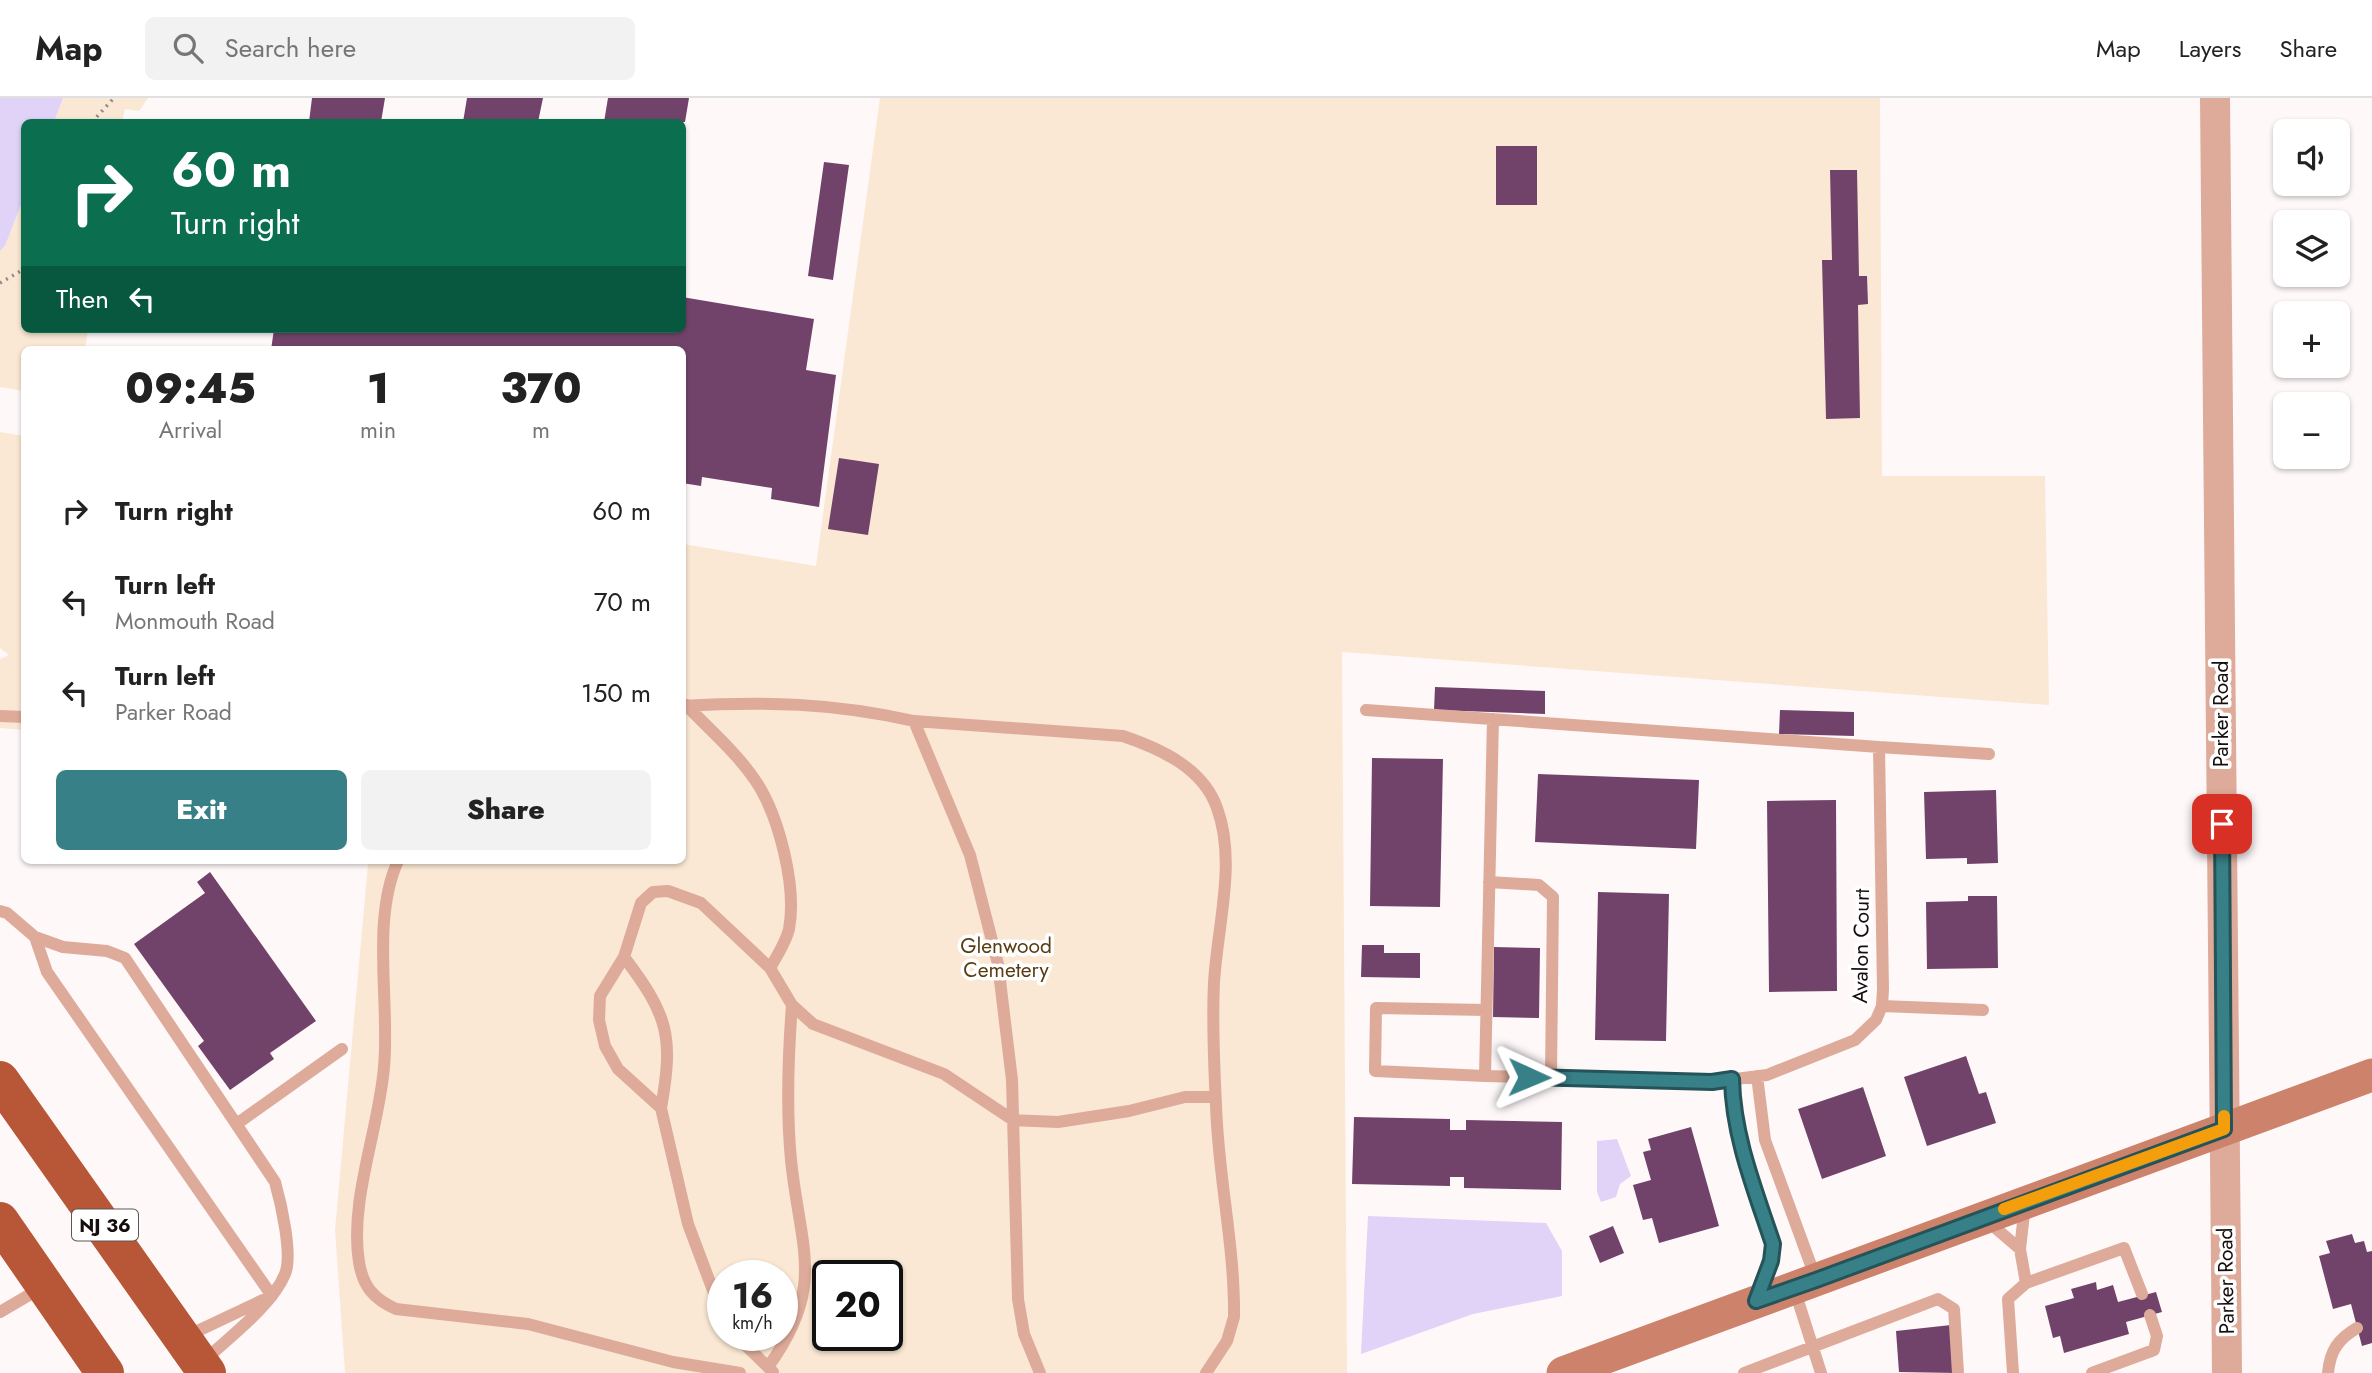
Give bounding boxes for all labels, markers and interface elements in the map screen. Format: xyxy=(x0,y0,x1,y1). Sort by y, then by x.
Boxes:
search box xyxy=(145,17,635,80)
text: Map xyxy=(35,25,103,72)
icon: search xyxy=(169,29,207,67)
text: Search here xyxy=(225,29,356,67)
text: Map xyxy=(2096,31,2141,66)
text: Layers xyxy=(2179,31,2241,66)
text: Share xyxy=(2279,31,2337,66)
map controls xyxy=(2273,119,2350,469)
button: sound xyxy=(2273,119,2350,196)
text: 60 m xyxy=(171,135,291,205)
icon: right xyxy=(56,147,147,238)
text: Turn right xyxy=(171,200,300,246)
button: layers xyxy=(2273,210,2350,287)
text: Then xyxy=(56,280,109,318)
icon: left xyxy=(123,280,161,318)
button: + xyxy=(2273,301,2350,378)
text: 09:45 xyxy=(125,358,256,419)
text: 1 xyxy=(367,358,389,419)
text: 370 xyxy=(500,358,582,419)
button: − xyxy=(2273,392,2350,469)
text: Arrival xyxy=(159,413,222,447)
text: min xyxy=(360,413,396,447)
text: m xyxy=(532,413,550,447)
icon: right xyxy=(56,492,94,530)
text: Turn right xyxy=(115,492,233,530)
text: 60 m xyxy=(592,492,651,530)
text: Turn left xyxy=(115,566,215,604)
icon: left xyxy=(56,583,94,621)
text: 70 m xyxy=(594,583,651,621)
text: Monmouth Road xyxy=(115,604,275,638)
text: Turn left xyxy=(115,657,215,695)
street label: Parker Road xyxy=(2206,661,2236,767)
icon: left xyxy=(56,674,94,712)
text: 150 m xyxy=(581,674,651,712)
text: Parker Road xyxy=(115,695,232,729)
button: Exit xyxy=(56,770,347,850)
button: Share xyxy=(361,770,651,850)
pin xyxy=(2192,794,2252,854)
icon: arrive xyxy=(2203,805,2241,843)
street label: Avalon Court xyxy=(1845,888,1877,1004)
park label: Glenwood Cemetery xyxy=(960,931,1052,985)
position arrow xyxy=(1492,1040,1566,1114)
road number: NJ 36 xyxy=(72,1210,138,1240)
street label: Parker Road xyxy=(2210,1227,2242,1335)
speed limit sign: 20 xyxy=(812,1260,903,1351)
text: 16 xyxy=(732,1271,773,1321)
text: km/h xyxy=(732,1310,773,1336)

